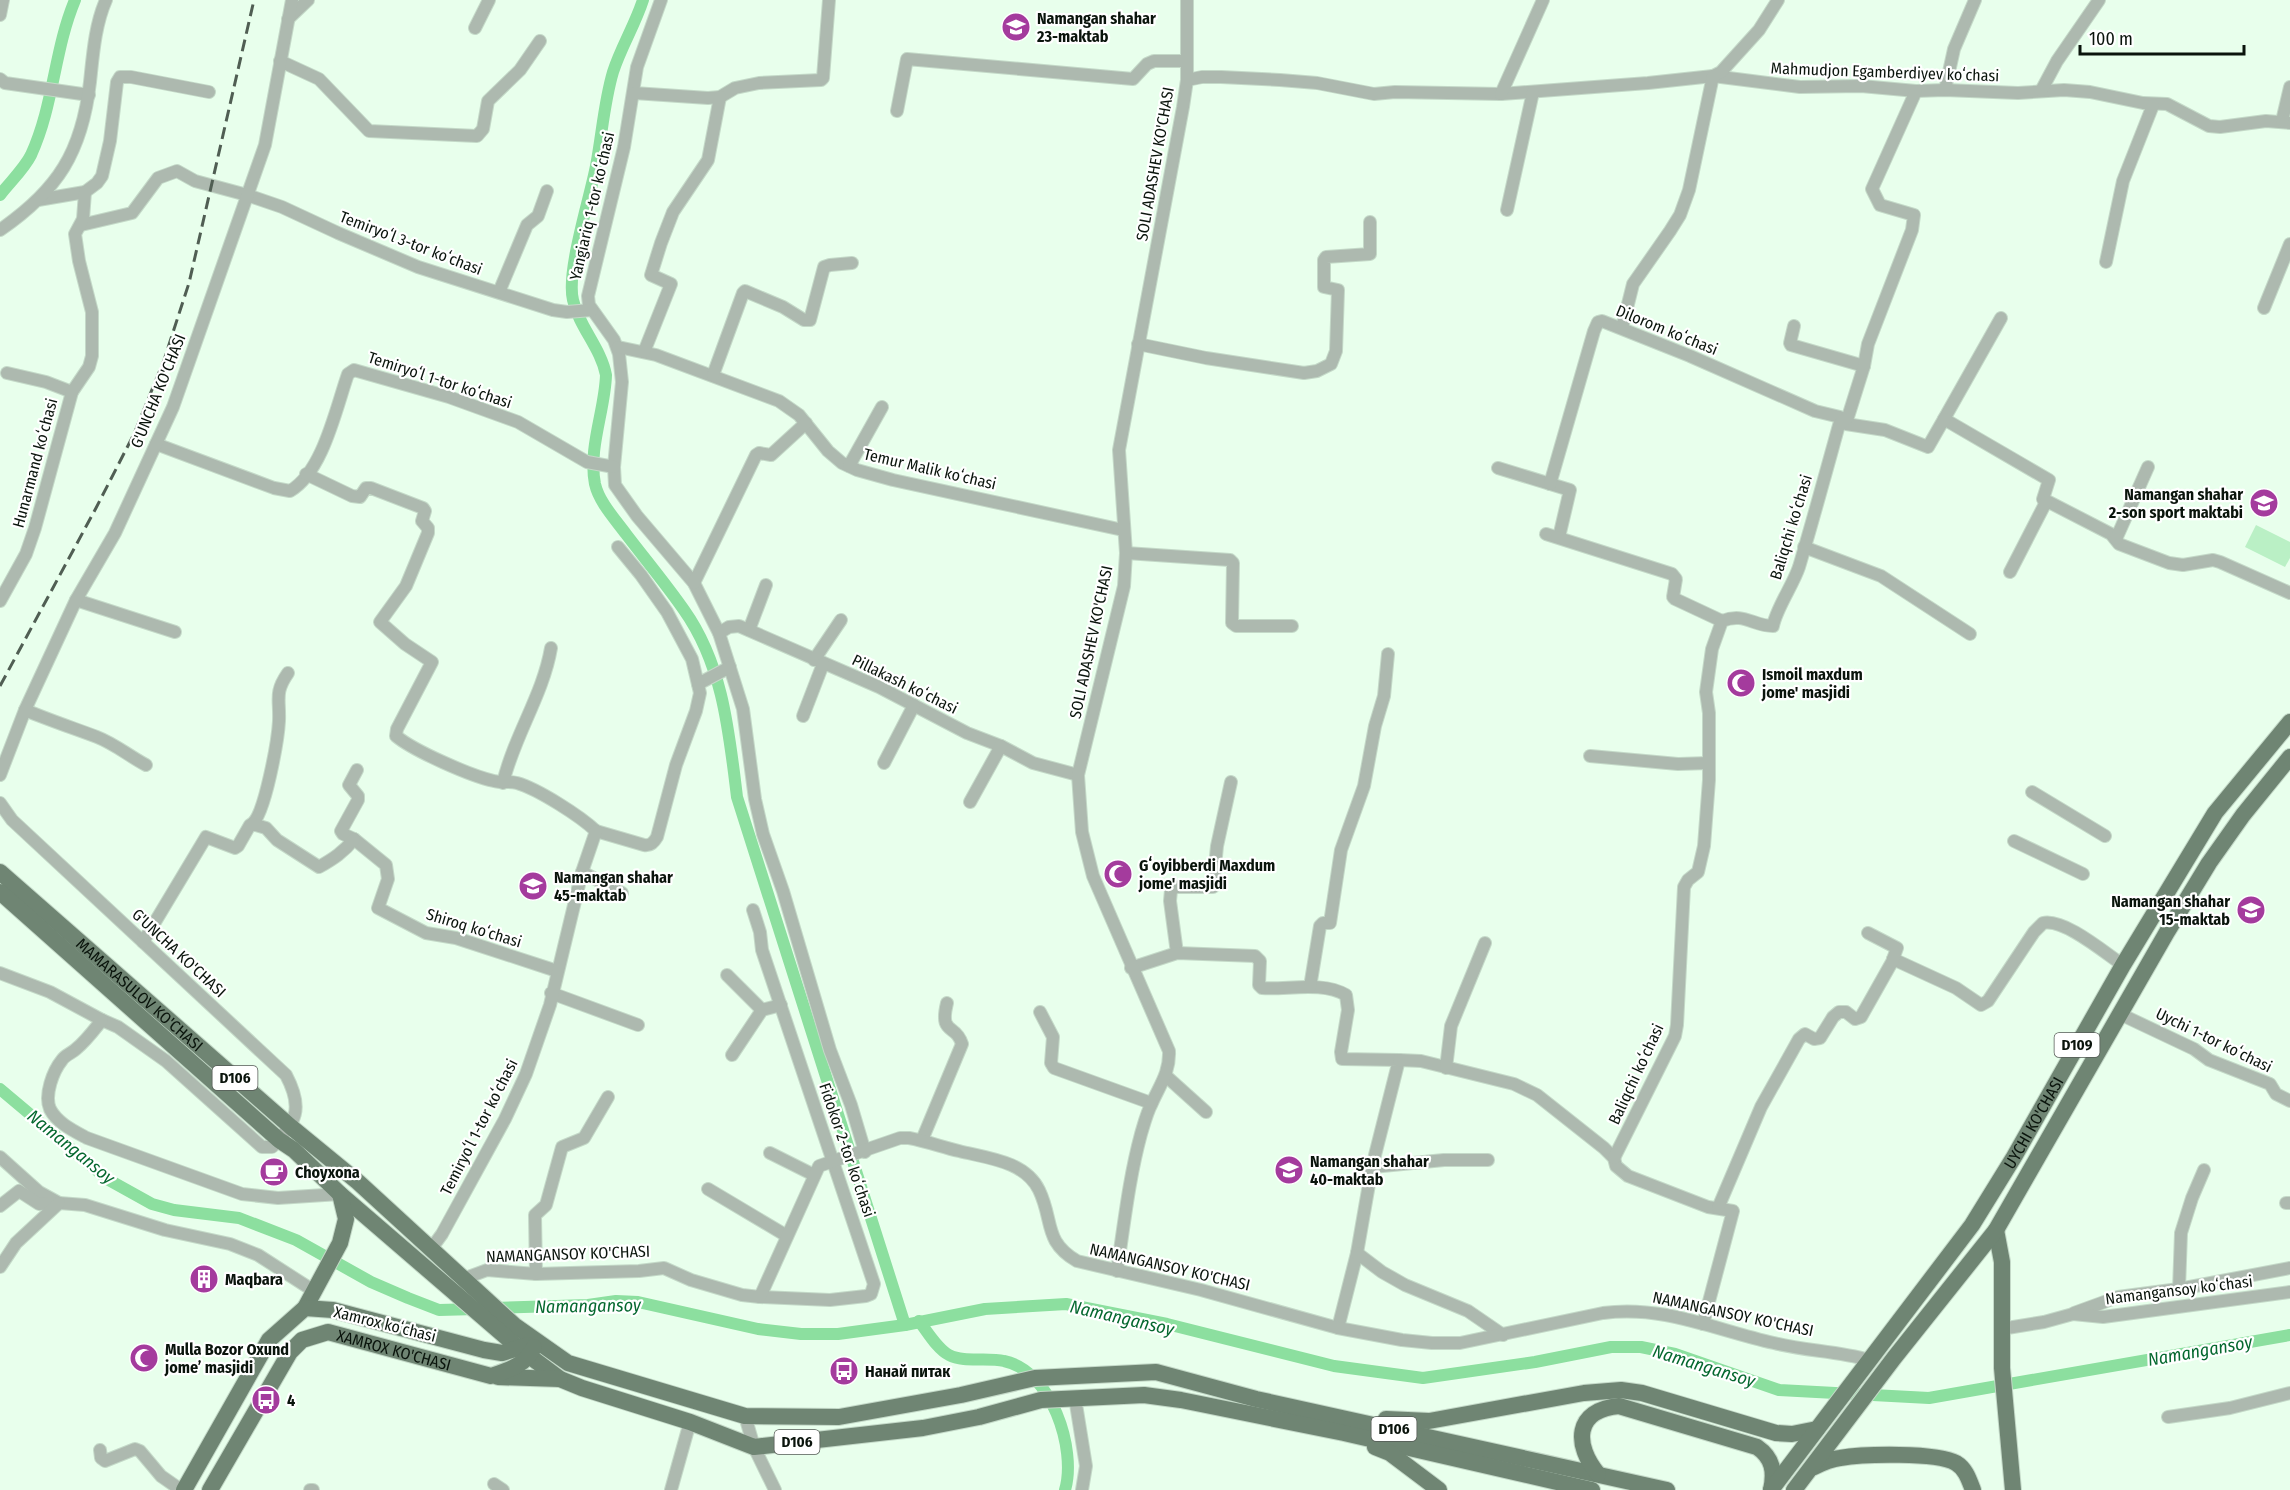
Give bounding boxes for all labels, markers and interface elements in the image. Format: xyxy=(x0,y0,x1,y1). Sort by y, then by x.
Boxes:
place label: Namangan shahar 23-maktab xyxy=(1036,9,1156,46)
school or university icon: Namangan shahar 23-maktab xyxy=(1000,11,1032,43)
scale bar xyxy=(2080,18,2244,56)
text: 100 m xyxy=(2089,28,2133,50)
street label: Mahmudjon Egamberdiyev koʻchasi xyxy=(1770,59,2000,85)
street label: SOLI ADASHEV KO'CHASI xyxy=(1132,86,1178,242)
street label: Yangiariq 1-tor koʻchasi xyxy=(566,130,618,282)
street label: Temiryoʻl 3-tor koʻchasi xyxy=(337,207,485,279)
street label: Dilorom koʻchasi xyxy=(1613,301,1721,359)
street label: G'UNCHA KO'CHASI xyxy=(126,331,190,451)
street label: Temiryoʻl 1-tor koʻchasi xyxy=(366,348,514,412)
street label: Hunarmand koʻchasi xyxy=(9,396,61,530)
street label: Temur Malik koʻchasi xyxy=(862,444,998,494)
street label: Baliqchi koʻchasi xyxy=(1766,472,1816,582)
place label: Namangan shahar 2-son sport maktabi xyxy=(2108,485,2243,522)
school or university icon: Namangan shahar 2-son sport maktabi xyxy=(2248,487,2280,519)
street label: SOLI ADASHEV KO'CHASI xyxy=(1065,564,1117,720)
street label: Pillakash koʻchasi xyxy=(849,650,961,718)
place label: Ismoil maxdum jome' masjidi xyxy=(1761,665,1863,702)
mosque icon: Ismoil maxdum jome' masjidi xyxy=(1725,667,1757,699)
place label: Gʻoyibberdi Maxdum jome' masjidi xyxy=(1138,856,1275,893)
mosque icon: Gʻoyibberdi Maxdum jome' masjidi xyxy=(1102,858,1134,890)
place label: Namangan shahar 45-maktab xyxy=(554,868,673,905)
school or university icon: Namangan shahar 45-maktab xyxy=(517,870,549,902)
place label: Namangan shahar 15-maktab xyxy=(2111,892,2230,929)
school or university icon: Namangan shahar 15-maktab xyxy=(2235,894,2267,926)
street label: Shiroq koʻchasi xyxy=(424,904,524,952)
street label: G'UNCHA KO'CHASI xyxy=(128,905,230,1001)
street label: MAMARASULOV KO'CHASI xyxy=(73,934,207,1055)
street label: Uychi 1-tor koʻchasi xyxy=(2153,1004,2275,1076)
street label: Baliqchi koʻchasi xyxy=(1604,1021,1668,1127)
road number: D109 xyxy=(2054,1033,2100,1057)
street label: Temiryoʻl 1-tor koʻchasi xyxy=(436,1056,522,1198)
road number: D106 xyxy=(212,1066,258,1090)
street label: UYCHI KO'CHASI xyxy=(2000,1073,2067,1172)
street label: Fidokor 2-tor koʻchasi xyxy=(815,1080,879,1220)
water label: Namangansoy xyxy=(23,1105,120,1189)
place label: Namangan shahar 40-maktab xyxy=(1310,1152,1429,1189)
school or university icon: Namangan shahar 40-maktab xyxy=(1273,1154,1305,1186)
cafe icon: Choyxona xyxy=(258,1156,290,1188)
place label: Choyxona xyxy=(295,1163,360,1182)
street label: NAMANGANSOY KO'CHASI xyxy=(1088,1239,1252,1295)
street label: NAMANGANSOY KO'CHASI xyxy=(486,1242,650,1266)
building icon: Maqbara xyxy=(188,1263,220,1295)
place label: Maqbara xyxy=(225,1270,283,1289)
street label: Namangansoy koʻchasi xyxy=(2104,1272,2254,1308)
street label: NAMANGANSOY KO'CHASI xyxy=(1651,1288,1815,1340)
water label: Namangansoy xyxy=(535,1294,642,1318)
water label: Namangansoy xyxy=(1068,1295,1177,1341)
street label: Xamrox koʻchasi xyxy=(332,1302,438,1346)
street label: XAMROX KO'CHASI xyxy=(335,1325,453,1374)
water label: Namangansoy xyxy=(2146,1331,2255,1371)
place label: Mulla Bozor Oxund jome’ masjidi xyxy=(164,1340,289,1377)
water label: Namangansoy xyxy=(1650,1340,1759,1392)
mosque icon: Mulla Bozor Oxund jome’ masjidi xyxy=(128,1342,160,1374)
bus stop icon: Нанай питак xyxy=(828,1355,860,1387)
place label: Нанай питак xyxy=(865,1362,951,1381)
bus stop icon: 4 xyxy=(250,1384,282,1416)
place label: 4 xyxy=(287,1391,295,1410)
road number: D106 xyxy=(1372,1417,1416,1441)
road number: D106 xyxy=(774,1430,820,1454)

